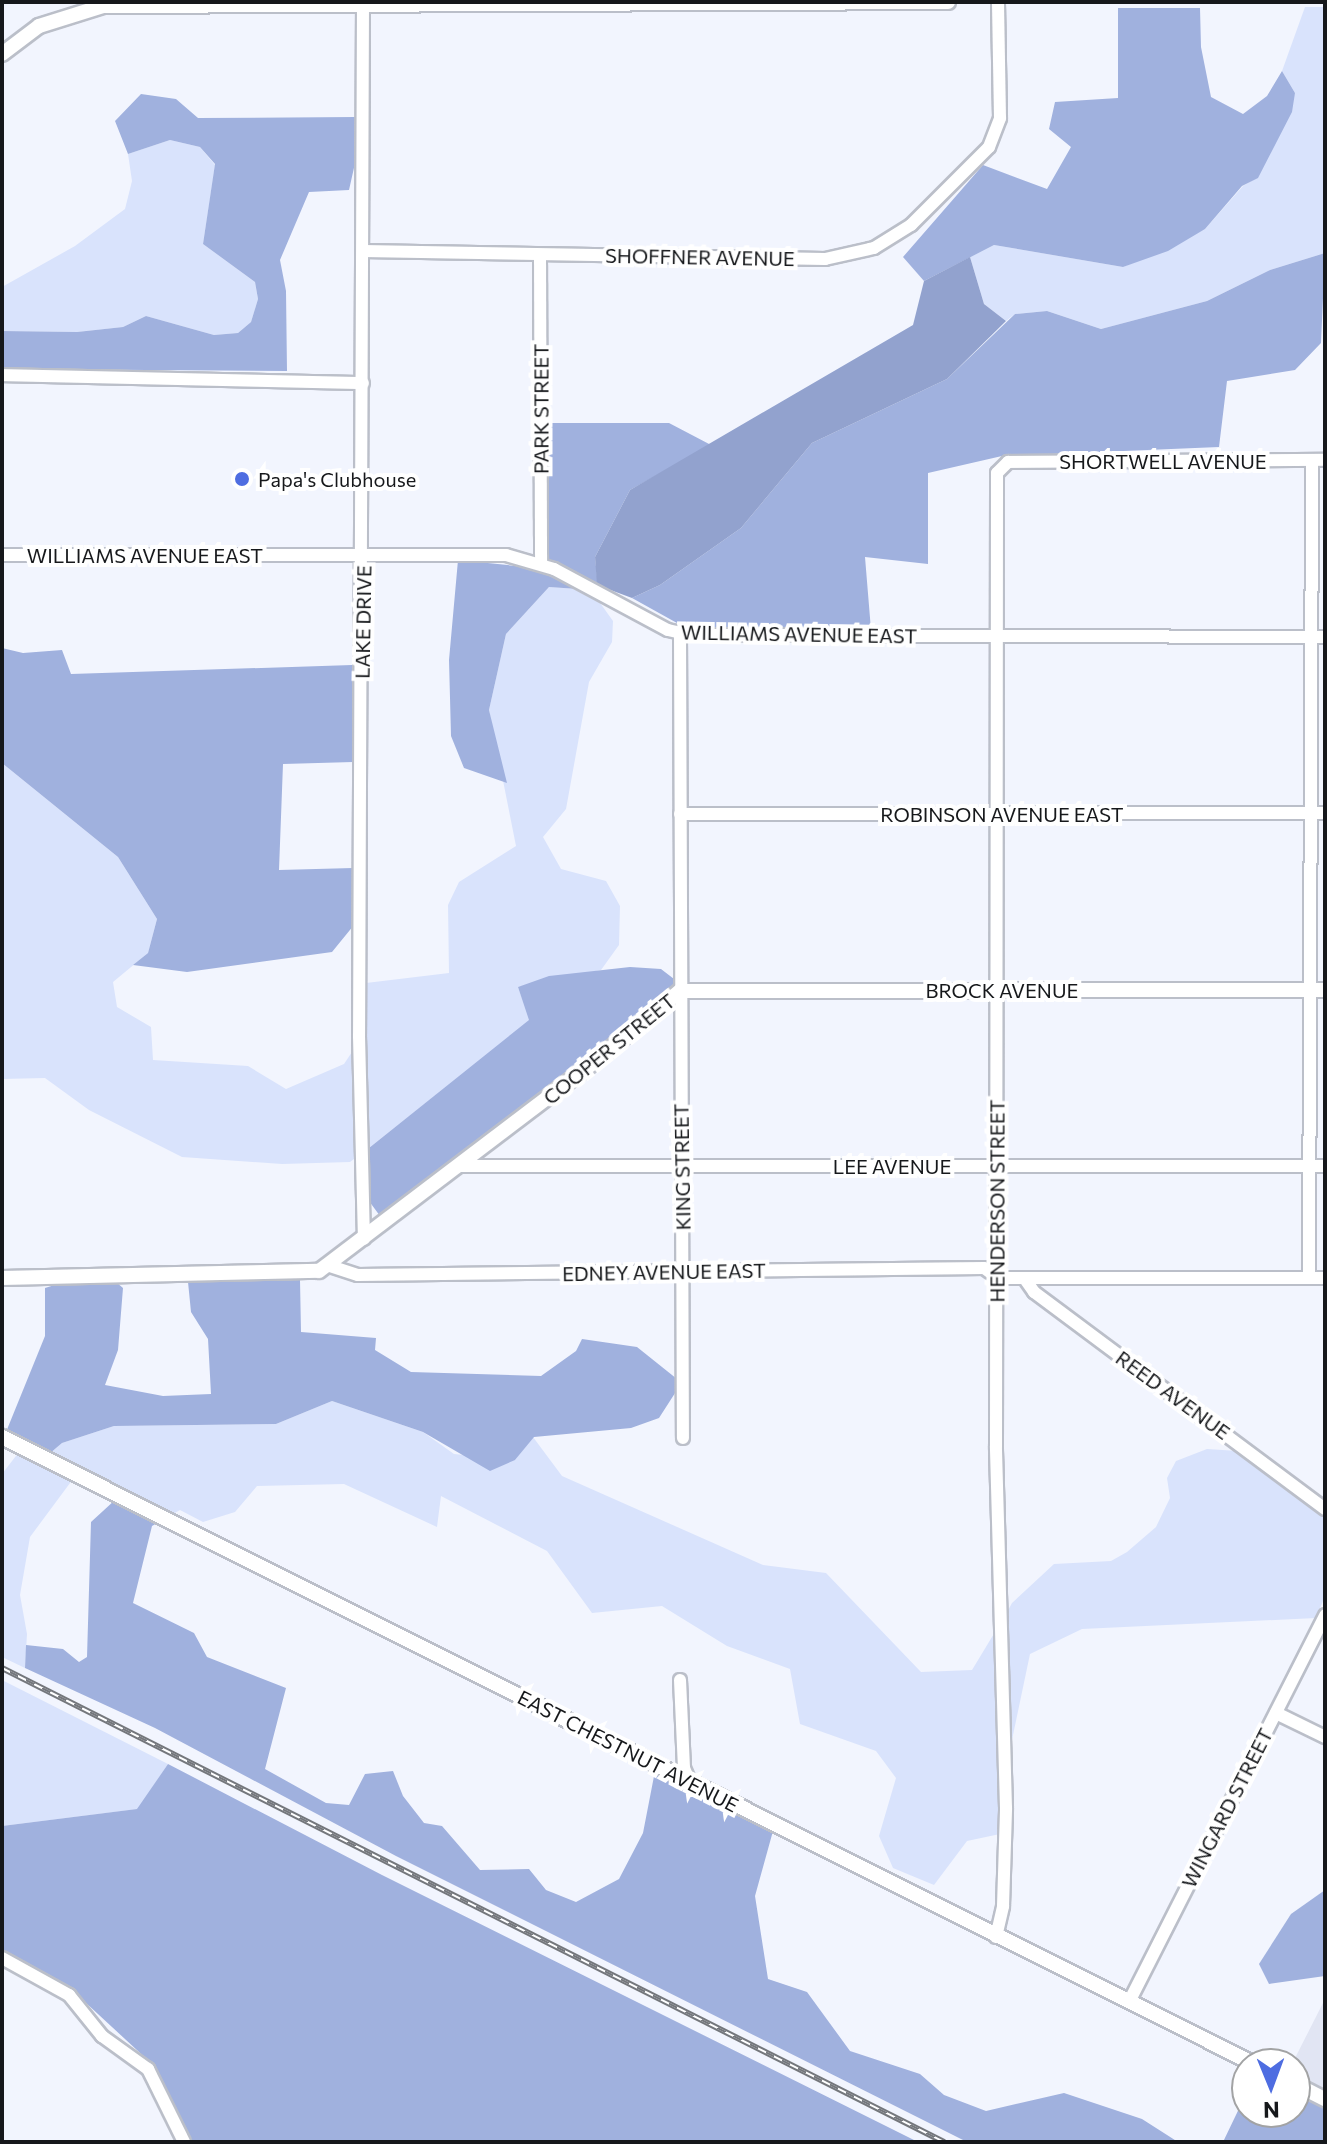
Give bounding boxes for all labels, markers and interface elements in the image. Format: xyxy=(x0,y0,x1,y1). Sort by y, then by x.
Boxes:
street label: SHOFFNER AVENUE xyxy=(605,243,795,271)
street label: PARK STREET xyxy=(529,344,553,474)
street label: SHORTWELL AVENUE xyxy=(1059,449,1267,473)
place label: Papa's Clubhouse xyxy=(258,467,416,491)
marker: Papa's Clubhouse xyxy=(233,470,251,488)
street label: WILLIAMS AVENUE EAST xyxy=(27,543,263,567)
street label: LAKE DRIVE xyxy=(350,565,376,679)
street label: WILLIAMS AVENUE EAST xyxy=(681,620,917,648)
street label: ROBINSON AVENUE EAST xyxy=(880,802,1124,826)
street label: BROCK AVENUE xyxy=(926,978,1078,1002)
street label: COOPER STREET xyxy=(538,989,680,1109)
street label: HENDERSON STREET xyxy=(985,1099,1009,1303)
street label: KING STREET xyxy=(669,1103,695,1231)
street label: LEE AVENUE xyxy=(833,1154,951,1178)
street label: EDNEY AVENUE EAST xyxy=(562,1258,766,1286)
street label: REED AVENUE xyxy=(1111,1346,1235,1444)
street label: EAST CHESTNUT AVENUE xyxy=(514,1685,742,1817)
street label: WINGARD STREET xyxy=(1176,1724,1278,1892)
north arrow xyxy=(1231,2048,1311,2128)
text: N xyxy=(1263,2097,1280,2124)

